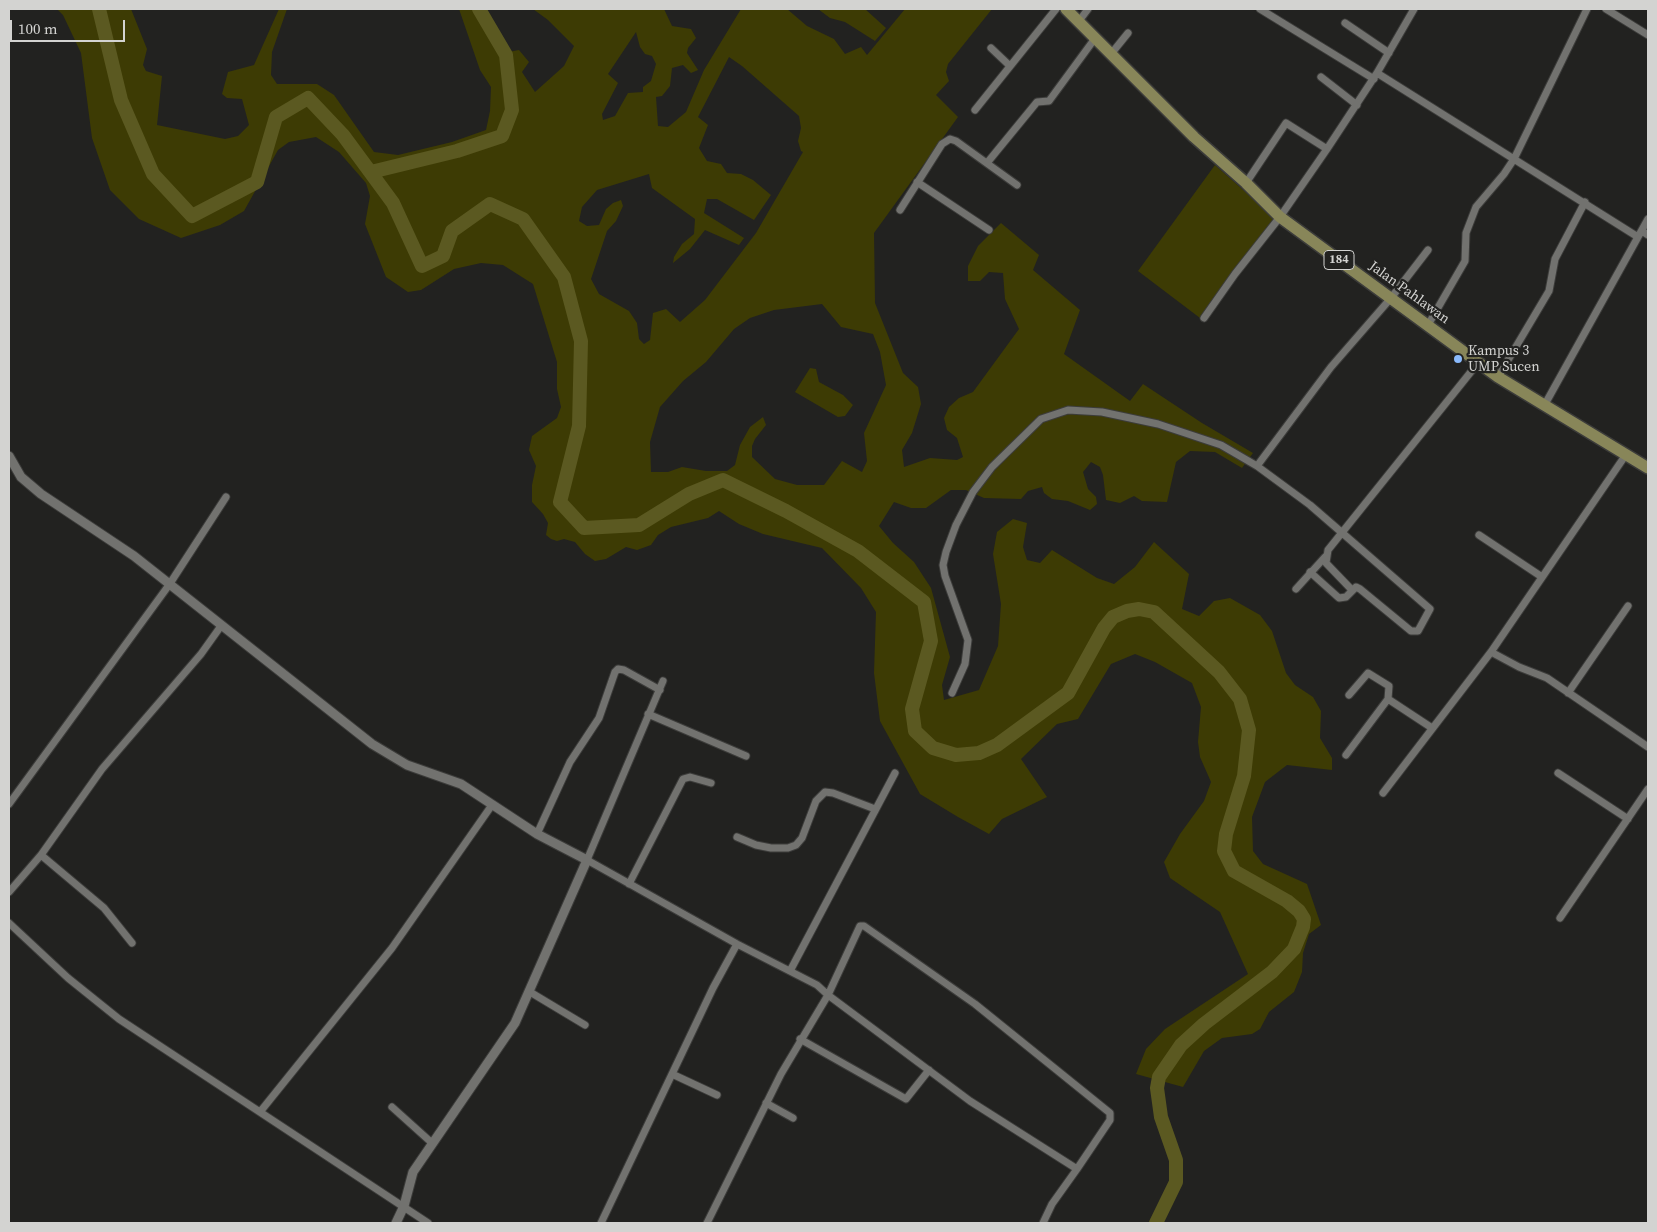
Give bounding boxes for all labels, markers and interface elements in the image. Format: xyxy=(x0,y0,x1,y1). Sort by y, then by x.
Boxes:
scale bar xyxy=(12,10,128,42)
text: 100 m xyxy=(18,18,58,39)
road number: 184 xyxy=(1324,250,1354,270)
street label: Jalan Pahlawan xyxy=(1365,258,1453,328)
place label: Kampus 3 UMP Sucen xyxy=(1468,343,1540,376)
marker: Kampus 3 UMP Sucen xyxy=(1452,353,1464,365)

